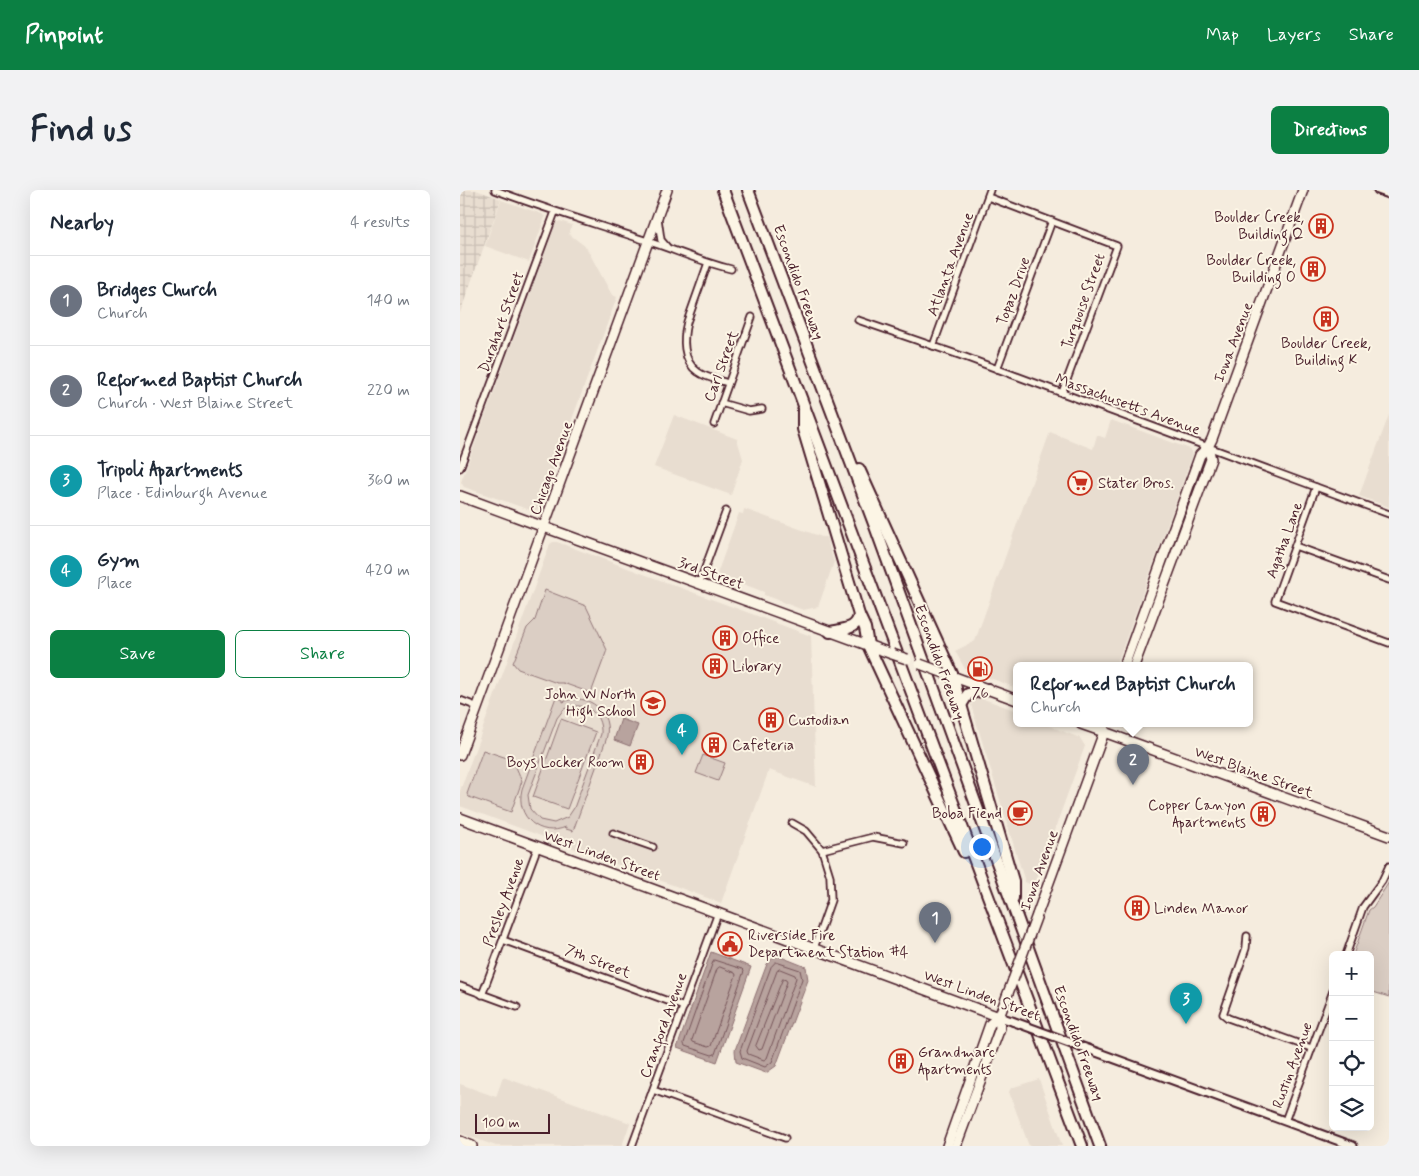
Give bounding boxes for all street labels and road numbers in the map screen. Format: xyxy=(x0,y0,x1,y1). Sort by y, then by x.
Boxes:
street label: Atlanta Avenue xyxy=(923,210,979,319)
street label: Escondido Freeway xyxy=(768,222,828,343)
street label: Turquoise Street xyxy=(1057,250,1111,352)
street label: Topaz Drive xyxy=(992,254,1036,328)
street label: Durahart Street xyxy=(474,269,529,376)
street label: Iowa Avenue xyxy=(1209,299,1258,385)
street label: Carl Street xyxy=(700,328,744,405)
street label: Massachusetts Avenue xyxy=(1052,369,1203,440)
street label: Chicago Avenue xyxy=(526,419,578,518)
street label: Agatha Lane xyxy=(1262,499,1308,581)
street label: 3rd Street xyxy=(675,553,746,595)
street label: Escondido Freeway xyxy=(909,602,969,723)
street label: West Blaine Street xyxy=(1192,742,1316,804)
street label: West Linden Street xyxy=(541,826,663,886)
street label: Iowa Avenue xyxy=(1016,827,1064,913)
street label: Presley Avenue xyxy=(479,855,529,950)
street label: 7th Street xyxy=(562,940,633,984)
street label: West Linden Street xyxy=(921,966,1043,1026)
street label: Cranford Avenue xyxy=(636,970,694,1082)
street label: Escondido Freeway xyxy=(1048,983,1108,1104)
street label: Rustin Avenue xyxy=(1268,1019,1318,1111)

